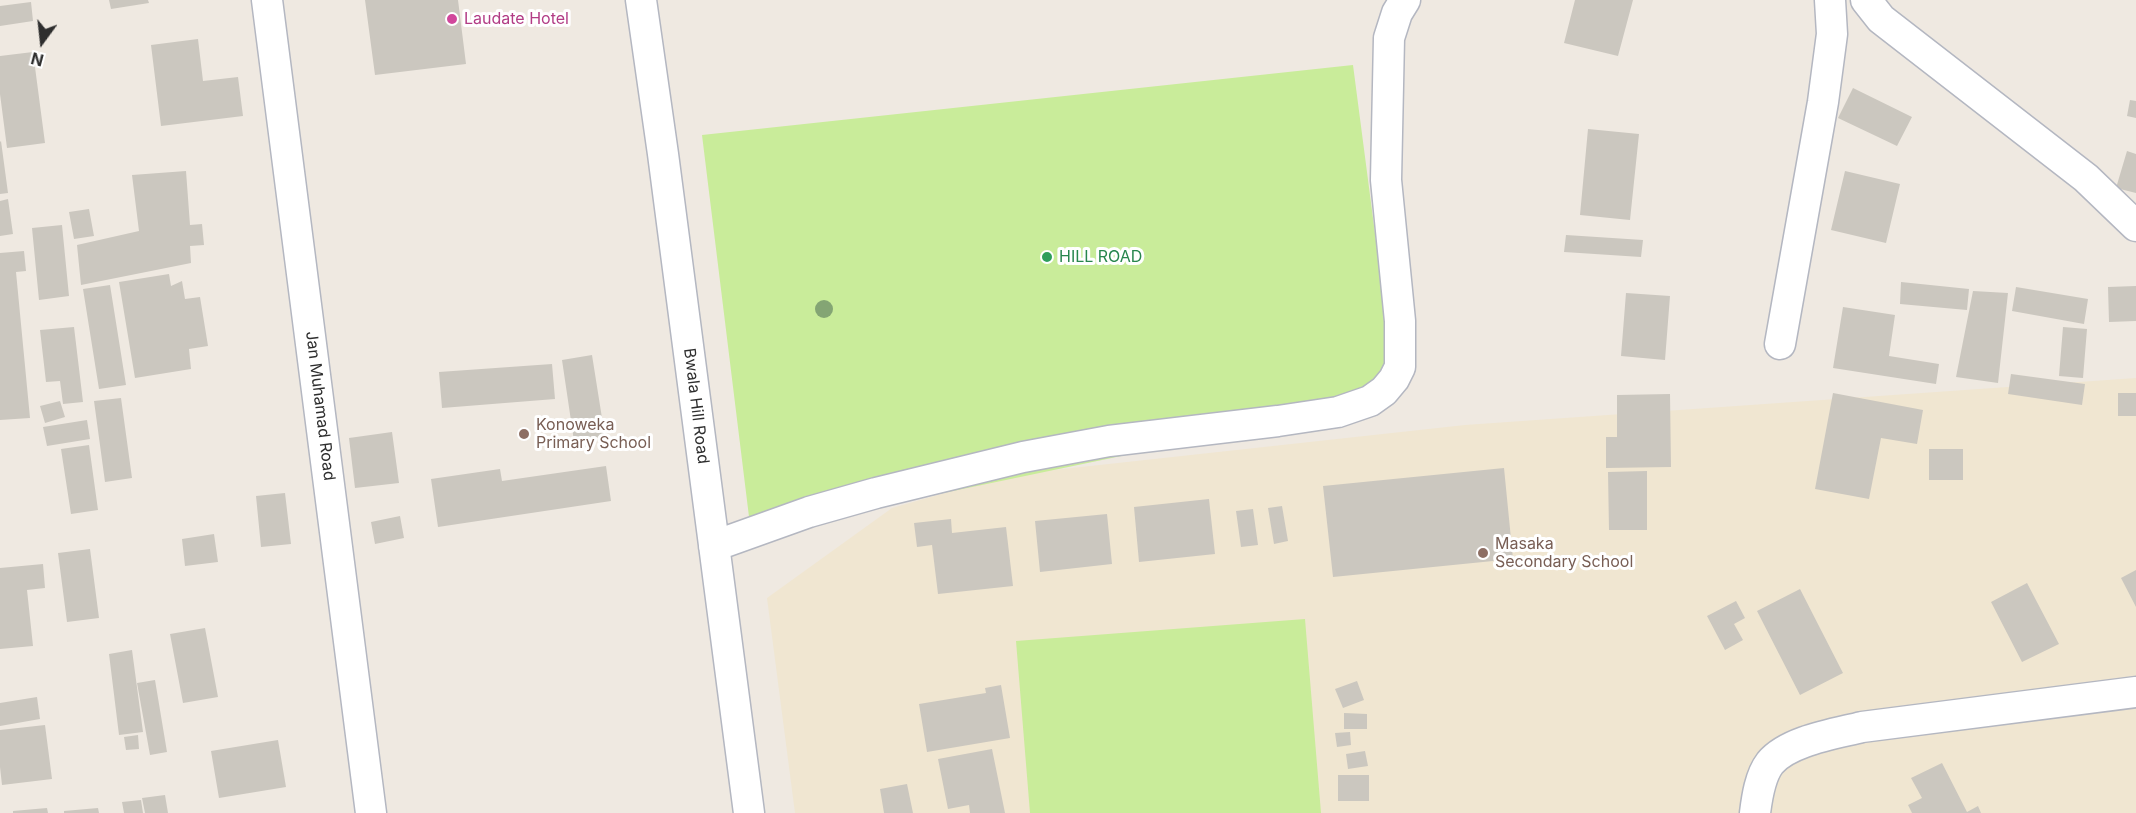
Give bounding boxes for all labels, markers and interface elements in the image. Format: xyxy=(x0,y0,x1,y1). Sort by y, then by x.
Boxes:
place label: Laudate Hotel xyxy=(464,9,569,29)
north arrow xyxy=(12,12,72,72)
marker: Laudate Hotel xyxy=(445,12,459,26)
text: N xyxy=(29,48,46,71)
place label: HILL ROAD xyxy=(1059,247,1142,267)
marker: HILL ROAD xyxy=(1040,250,1054,264)
street label: Jan Muhamad Road xyxy=(301,330,339,482)
street label: Bwala Hill Road xyxy=(679,347,713,465)
place label: Konoweka Primary School xyxy=(536,415,651,453)
marker: Konoweka Primary School xyxy=(517,427,531,441)
place label: Masaka Secondary School xyxy=(1495,534,1633,572)
marker: Masaka Secondary School xyxy=(1476,546,1490,560)

